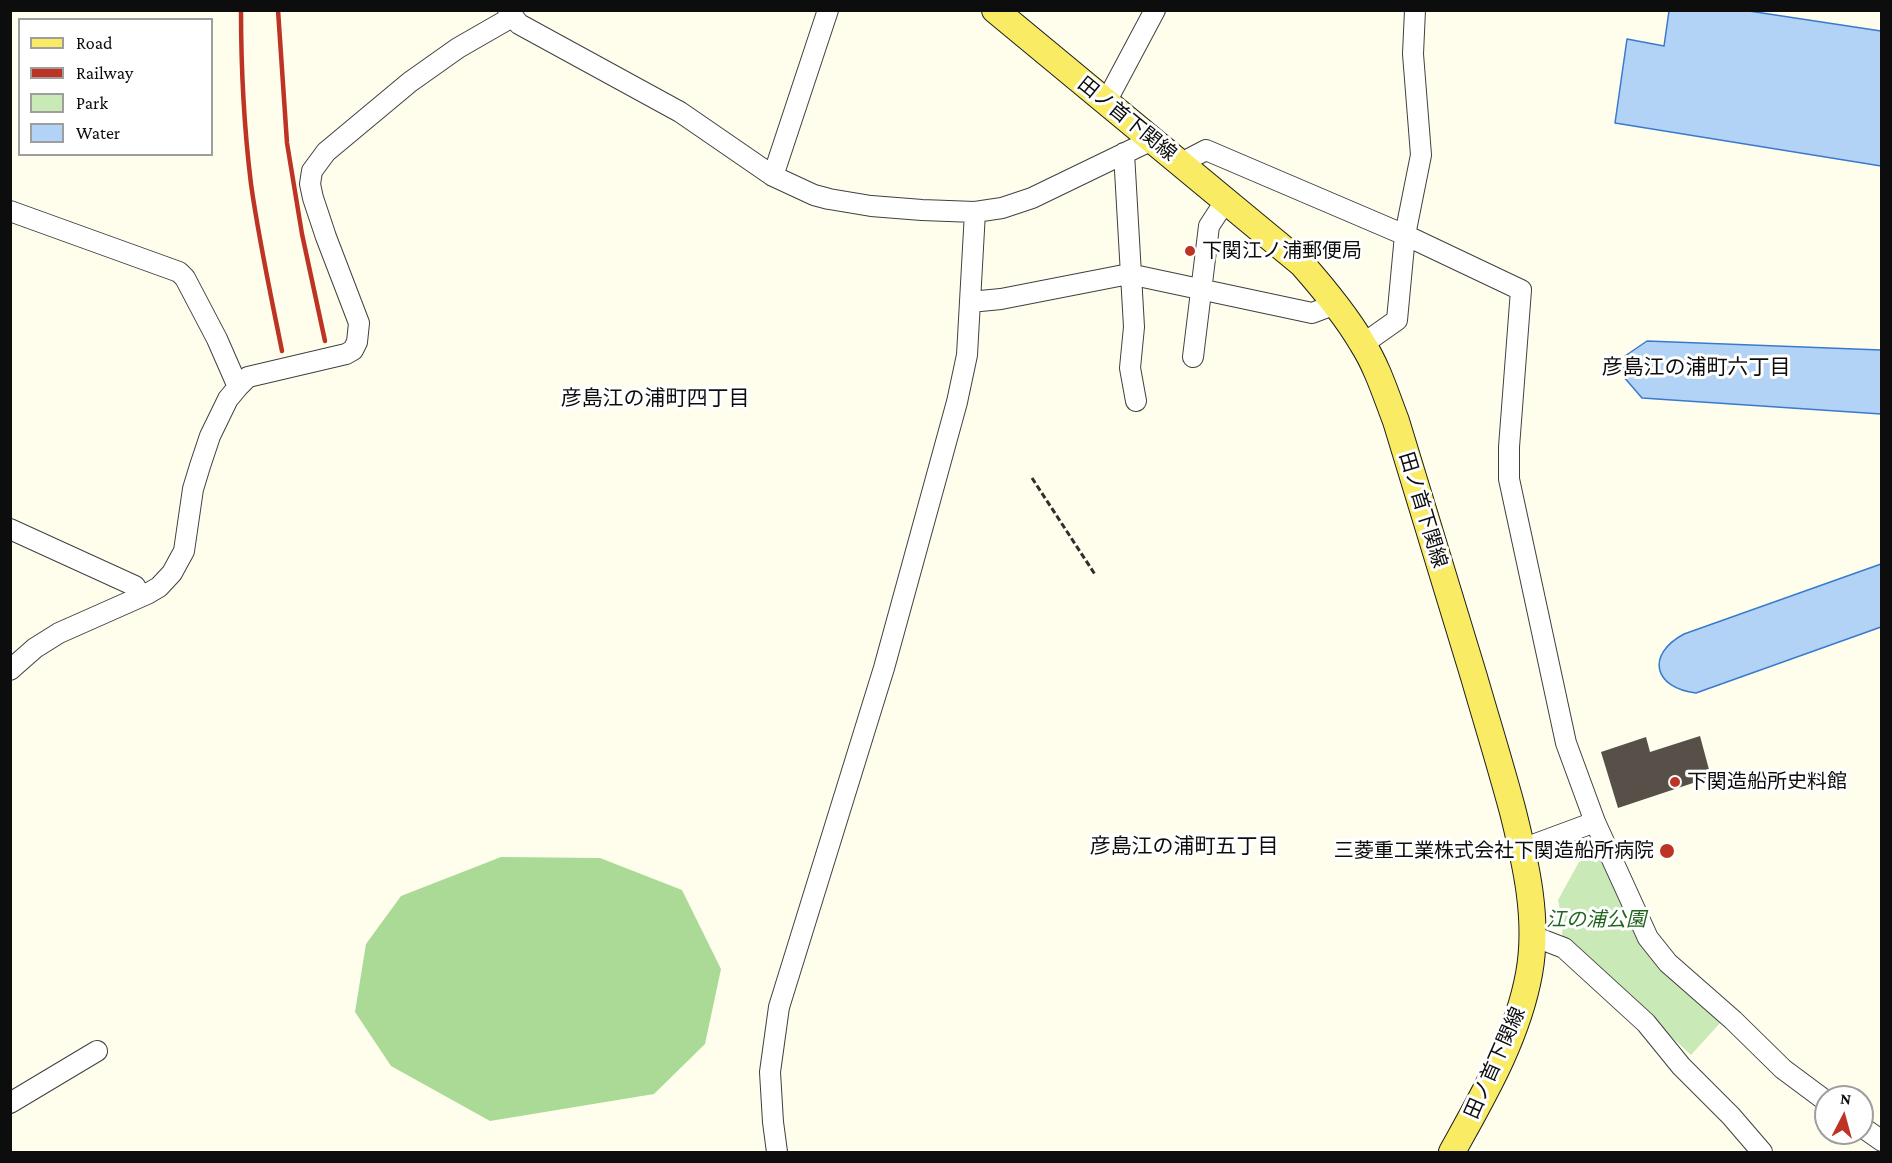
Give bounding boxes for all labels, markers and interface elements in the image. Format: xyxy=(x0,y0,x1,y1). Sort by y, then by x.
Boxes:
legend xyxy=(18,18,213,156)
text: Road xyxy=(76,33,113,53)
text: Railway xyxy=(76,63,133,83)
street label: 田ノ首下関線 xyxy=(1073,72,1181,166)
text: Park xyxy=(76,93,108,113)
text: Water xyxy=(76,123,120,143)
place label: 下関江ノ浦郵便局 xyxy=(1202,239,1362,263)
marker: 下関江ノ浦郵便局 xyxy=(1183,244,1197,258)
district label: 彦島江の浦町六丁目 xyxy=(1602,355,1790,381)
district label: 彦島江の浦町四丁目 xyxy=(561,386,749,412)
street label: 田ノ首下関線 xyxy=(1394,449,1452,571)
place label: 下関造船所史料館 xyxy=(1687,770,1847,794)
marker: 下関造船所史料館 xyxy=(1668,775,1682,789)
district label: 彦島江の浦町五丁目 xyxy=(1090,834,1278,860)
place label: 三菱重工業株式会社下関造船所病院 xyxy=(1334,839,1654,863)
marker: 三菱重工業株式会社下関造船所病院 xyxy=(1658,842,1676,860)
park label: 江の浦公園 xyxy=(1546,908,1646,932)
street label: 田ノ首下関線 xyxy=(1460,1003,1530,1123)
north arrow xyxy=(1814,1085,1874,1145)
text: N xyxy=(1839,1090,1852,1108)

